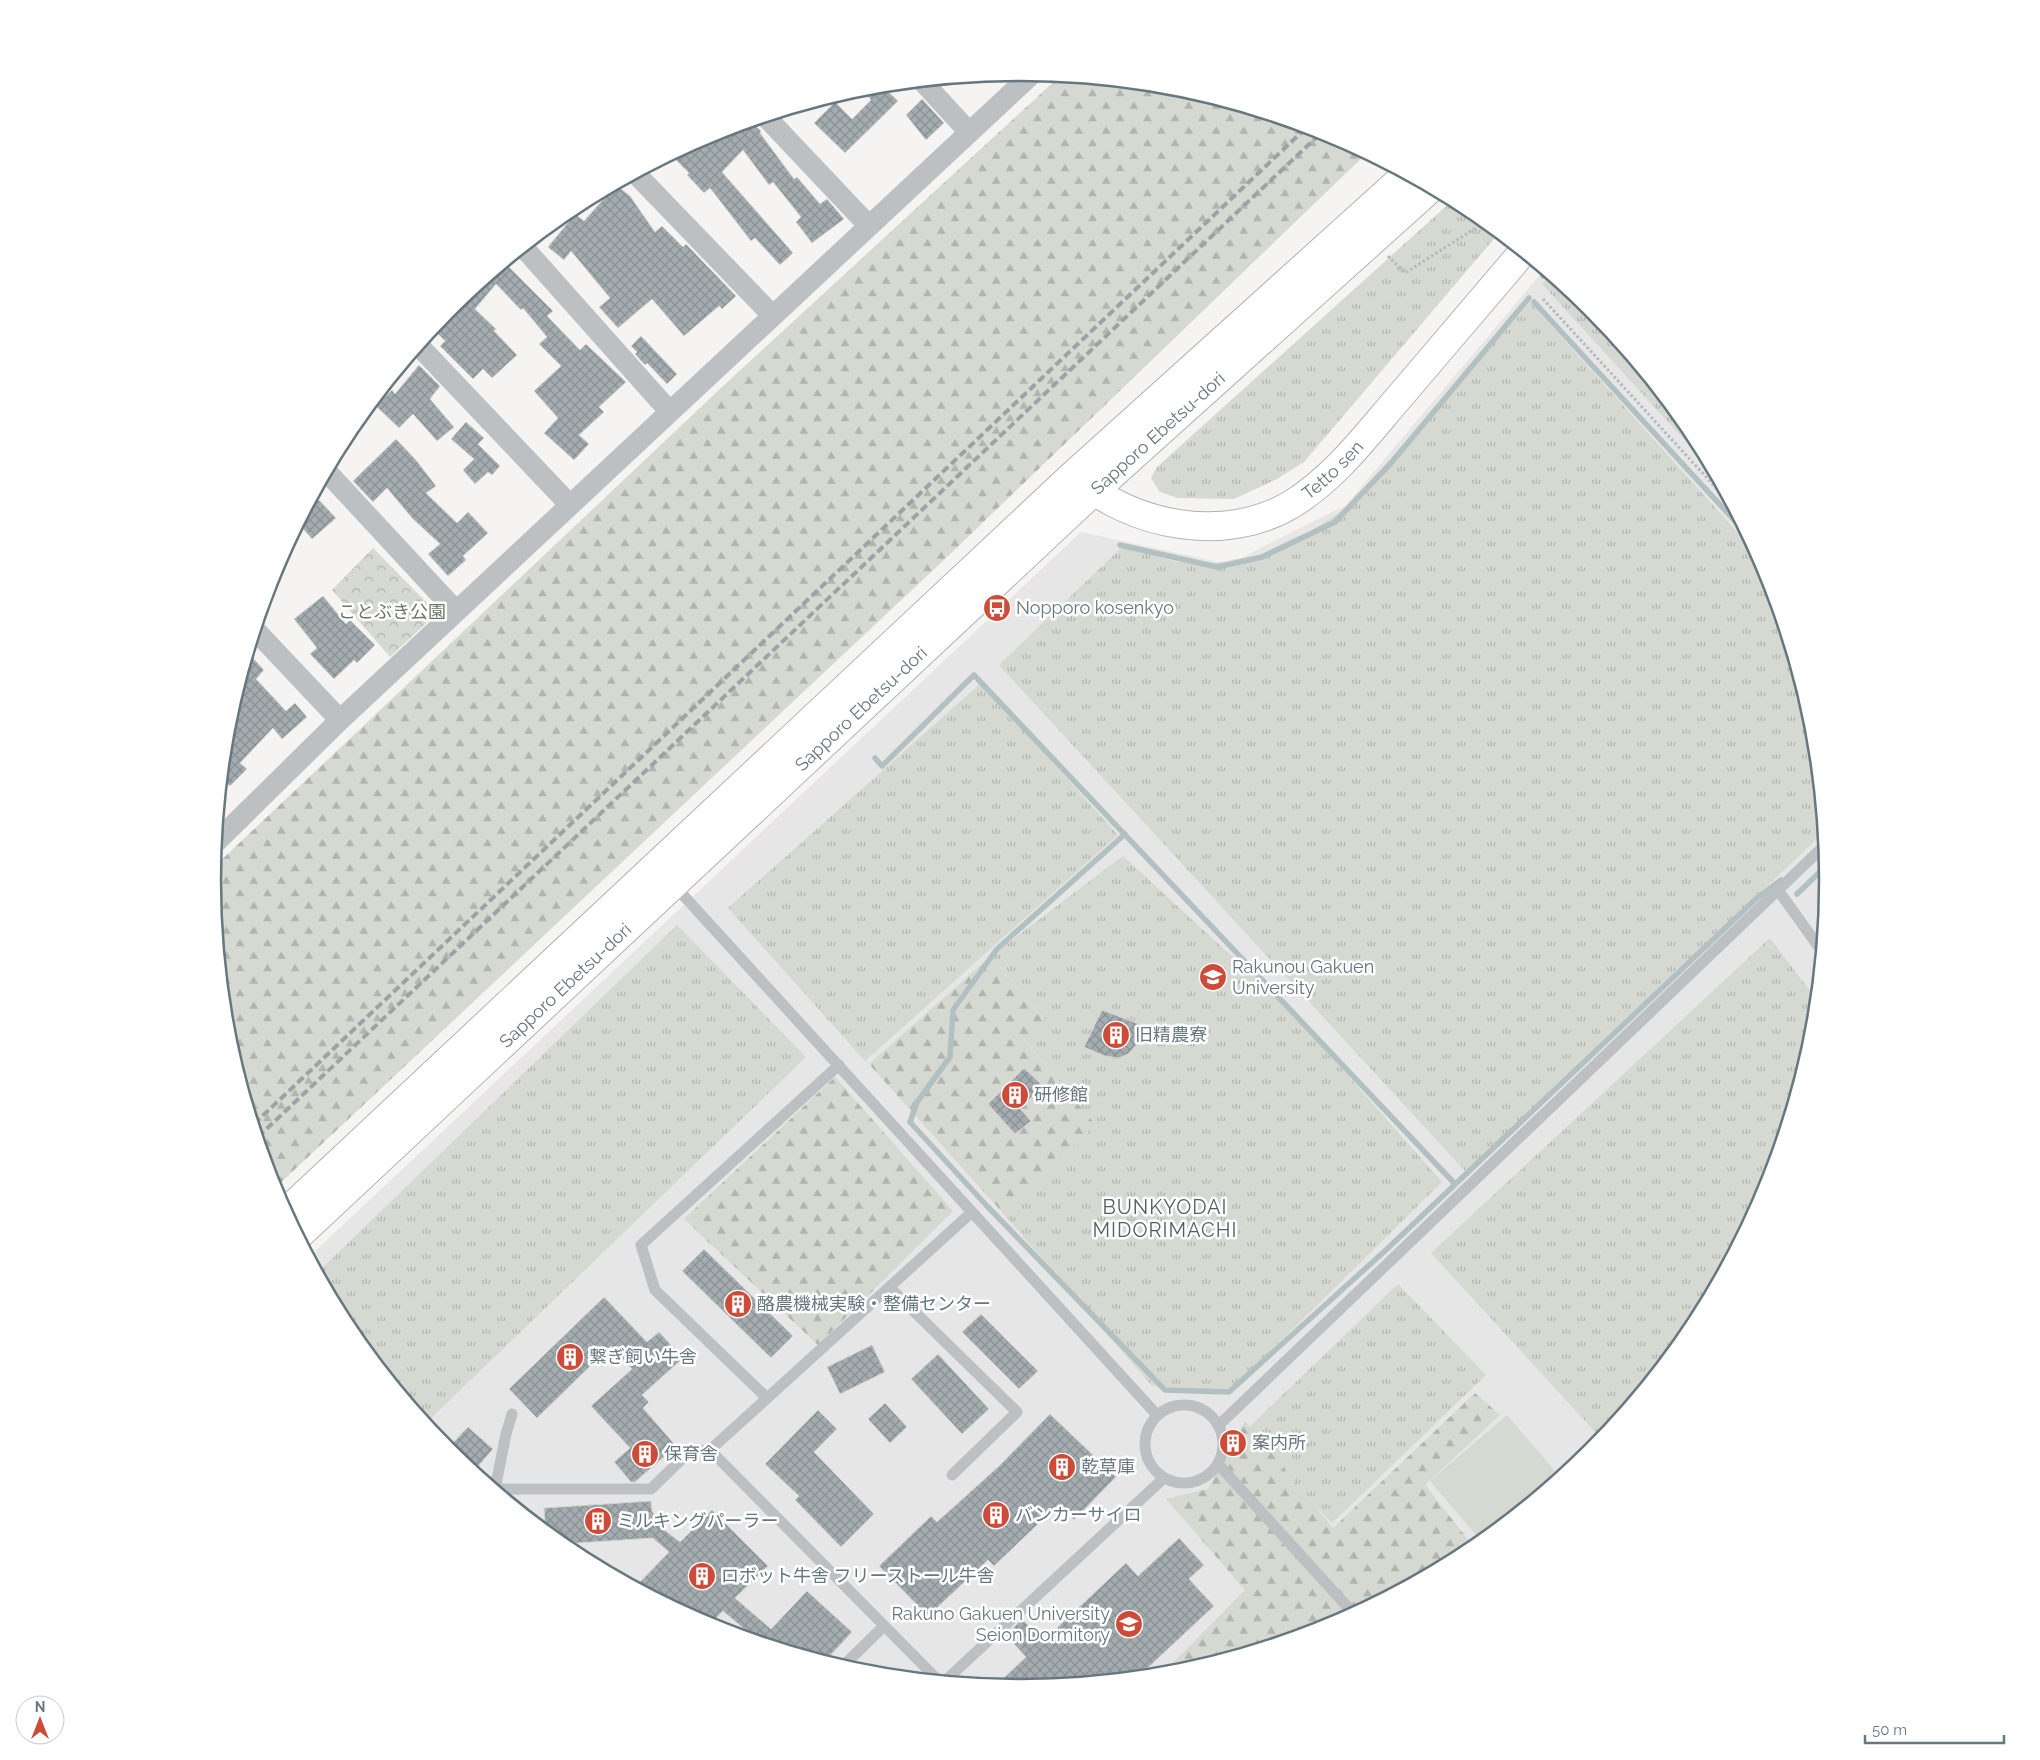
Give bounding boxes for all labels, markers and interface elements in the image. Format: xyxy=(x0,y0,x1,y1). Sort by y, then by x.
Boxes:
street label: Sapporo Ebetsu-dori xyxy=(1087,367,1229,499)
street label: Tetto sen xyxy=(1298,436,1367,504)
bus stop icon: Nopporo kosenkyo xyxy=(982,593,1012,623)
place label: Nopporo kosenkyo xyxy=(1016,597,1174,618)
park label: ことぶき公園 xyxy=(338,601,446,622)
street label: Sapporo Ebetsu-dori xyxy=(791,642,931,775)
street label: Sapporo Ebetsu-dori xyxy=(495,919,635,1052)
place label: Rakunou Gakuen University xyxy=(1232,956,1374,998)
school or university icon: Rakunou Gakuen University xyxy=(1198,962,1228,992)
building icon: 旧精農寮 xyxy=(1101,1020,1131,1050)
place label: 旧精農寮 xyxy=(1135,1024,1207,1045)
building icon: 研修館 xyxy=(1000,1080,1030,1110)
place label: 研修館 xyxy=(1034,1084,1088,1105)
district label: BUNKYODAI MIDORIMACHI xyxy=(1093,1195,1237,1242)
building icon: 酪農機械実験・整備センター xyxy=(723,1289,753,1319)
place label: 酪農機械実験・整備センター xyxy=(757,1293,991,1314)
building icon: 繋ぎ飼い牛舎 xyxy=(555,1342,585,1372)
place label: 繋ぎ飼い牛舎 xyxy=(589,1346,697,1367)
building icon: 案内所 xyxy=(1218,1428,1248,1458)
place label: 案内所 xyxy=(1252,1432,1306,1453)
building icon: 保育舎 xyxy=(630,1439,660,1469)
place label: 保育舎 xyxy=(664,1443,718,1464)
building icon: 乾草庫 xyxy=(1047,1452,1077,1482)
place label: 乾草庫 xyxy=(1081,1456,1135,1477)
building icon: バンカーサイロ xyxy=(981,1500,1011,1530)
place label: バンカーサイロ xyxy=(1015,1504,1142,1525)
building icon: ミルキングパーラー xyxy=(583,1506,613,1536)
place label: ミルキングパーラー xyxy=(617,1510,778,1531)
building icon: ロボット牛舎 フリーストール牛舎 xyxy=(687,1561,717,1591)
place label: ロボット牛舎 フリーストール牛舎 xyxy=(721,1565,995,1586)
place label: Rakuno Gakuen University Seion Dormitory xyxy=(892,1603,1110,1645)
school or university icon: Rakuno Gakuen University Seion Dormitory xyxy=(1114,1609,1144,1639)
north arrow xyxy=(15,1695,65,1745)
text: N xyxy=(35,1699,45,1715)
scale bar xyxy=(1865,1712,2004,1744)
text: 50 m xyxy=(1872,1721,1907,1739)

